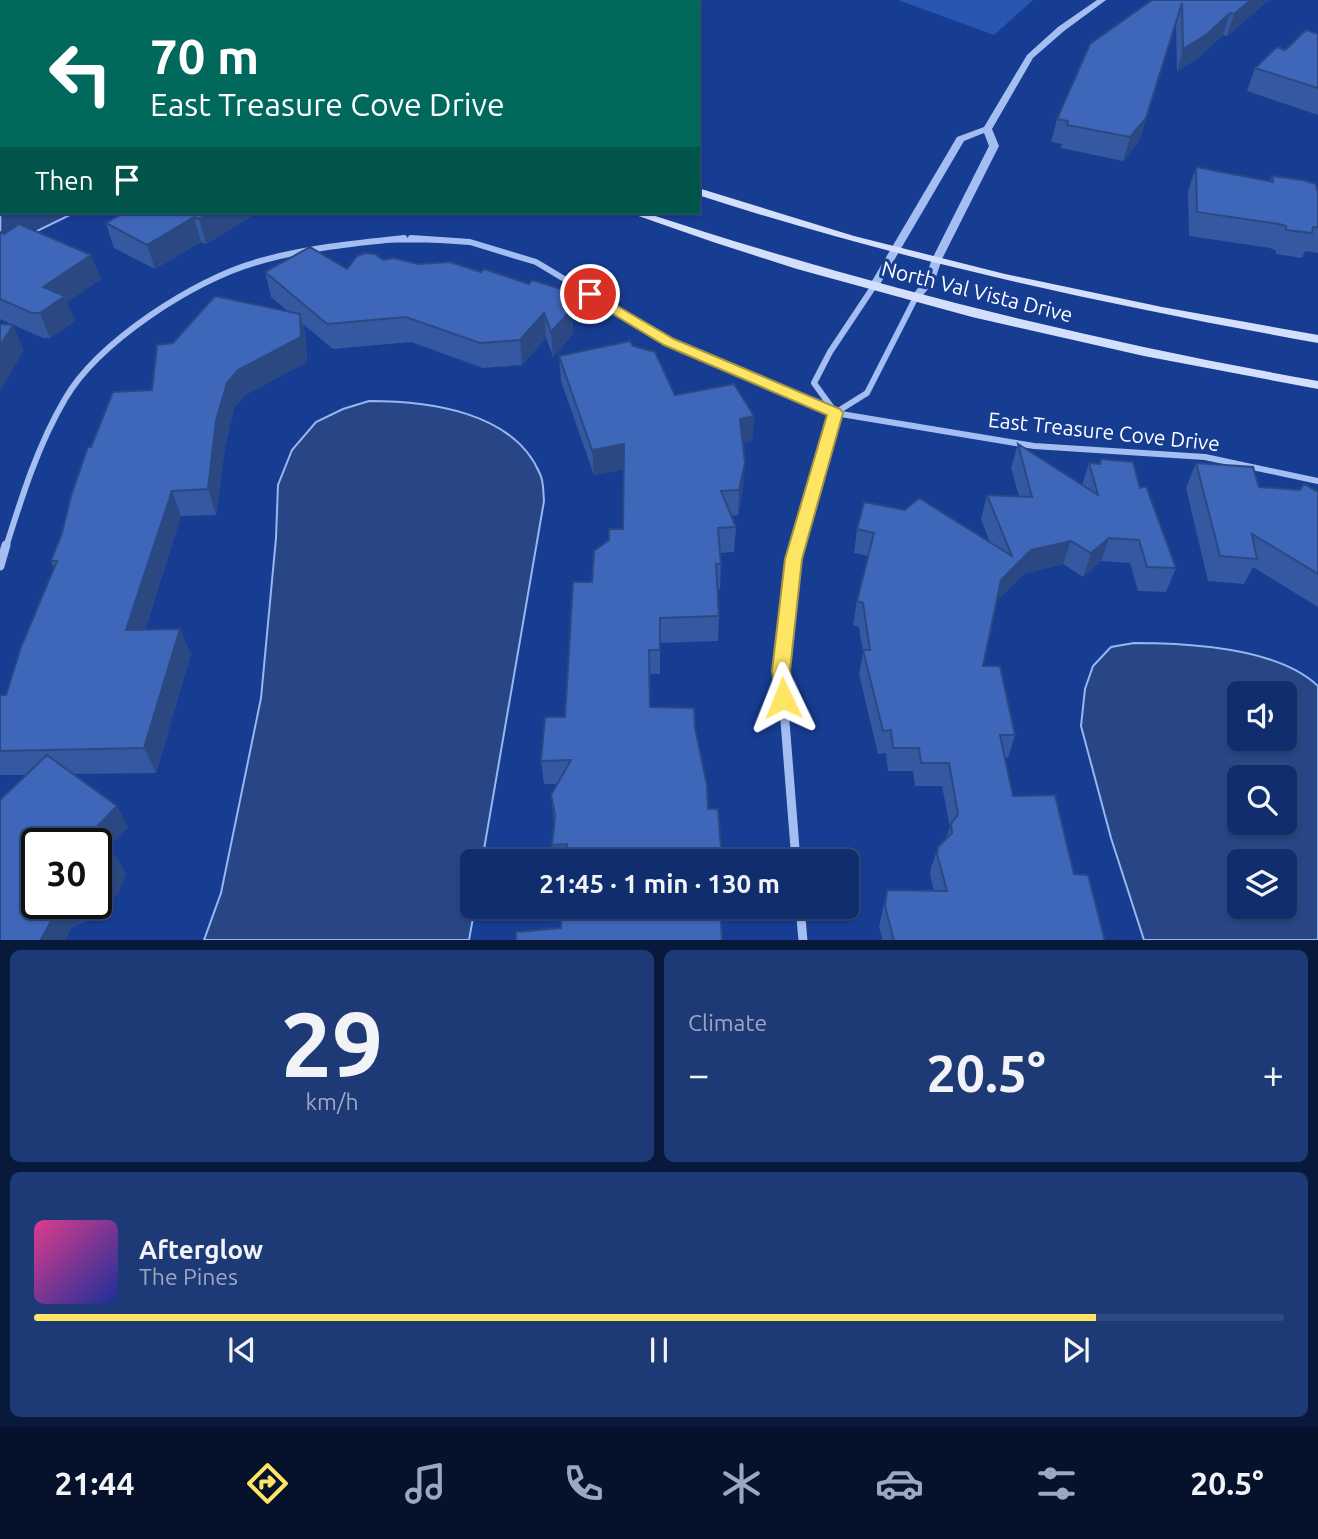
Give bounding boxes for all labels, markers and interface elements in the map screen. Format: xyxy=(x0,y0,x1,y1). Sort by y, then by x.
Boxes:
icon: left xyxy=(35,28,126,119)
text: 70 m xyxy=(150,28,259,83)
text: East Treasure Cove Drive xyxy=(150,86,505,122)
icon: arrive xyxy=(108,161,146,199)
text: Then xyxy=(35,166,94,195)
street label: North Val Vista Drive xyxy=(879,256,1075,326)
pin xyxy=(560,264,620,324)
icon: arrive xyxy=(571,275,609,313)
street label: East Treasure Cove Drive xyxy=(987,407,1221,455)
position arrow xyxy=(746,661,820,735)
map controls xyxy=(1227,681,1297,919)
button: sound xyxy=(1227,681,1297,751)
button: search xyxy=(1227,765,1297,835)
speed limit sign: 30 xyxy=(21,828,112,919)
button: layers xyxy=(1227,849,1297,919)
text: 21:45 · 1 min · 130 m xyxy=(539,869,780,898)
text: 29 xyxy=(281,992,383,1094)
text: Climate xyxy=(688,1010,767,1035)
text: 20.5° xyxy=(926,1044,1046,1102)
text: − xyxy=(688,1053,709,1095)
text: + xyxy=(1263,1053,1284,1095)
text: km/h xyxy=(305,1089,359,1114)
text: Afterglow xyxy=(139,1235,263,1264)
text: The Pines xyxy=(139,1264,238,1289)
icon: previous xyxy=(223,1331,261,1369)
icon: pause xyxy=(640,1331,678,1369)
icon: next xyxy=(1057,1331,1095,1369)
icon: directions xyxy=(243,1459,292,1508)
icon: music xyxy=(401,1459,450,1508)
icon: phone xyxy=(559,1459,608,1508)
icon: climate xyxy=(717,1459,766,1508)
icon: car xyxy=(875,1459,924,1508)
icon: filters xyxy=(1032,1459,1081,1508)
text: 21:44 xyxy=(54,1465,134,1501)
text: 20.5° xyxy=(1190,1465,1263,1501)

